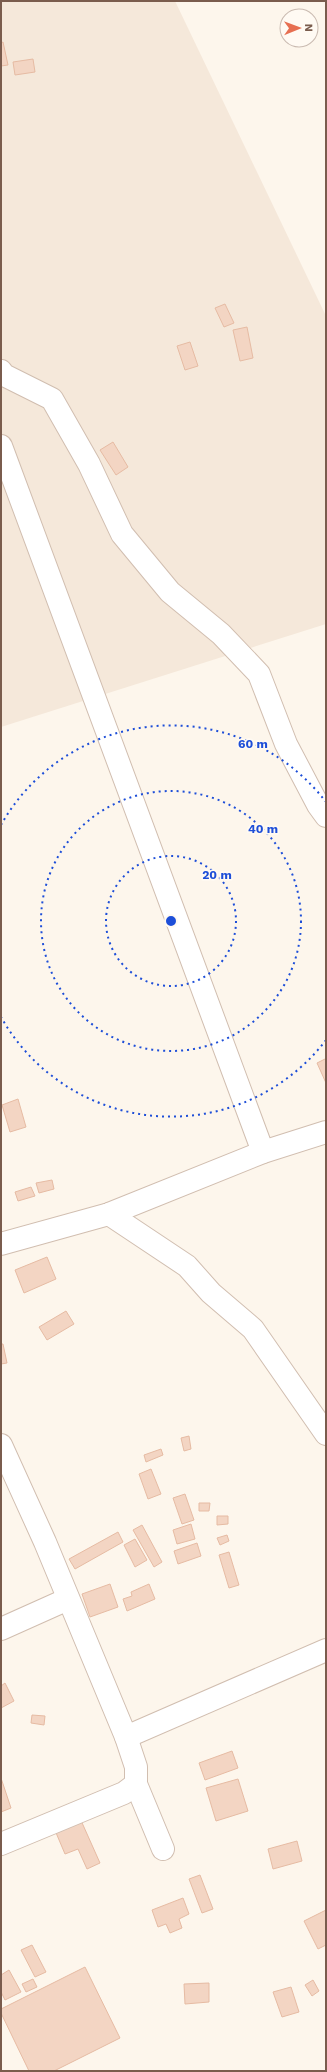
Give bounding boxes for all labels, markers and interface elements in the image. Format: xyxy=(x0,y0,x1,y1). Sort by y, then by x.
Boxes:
north arrow xyxy=(279,8,319,48)
text: N xyxy=(302,24,315,32)
text: 60 m xyxy=(238,737,268,751)
text: 40 m xyxy=(248,822,278,836)
text: 20 m xyxy=(202,868,232,882)
centre of rings xyxy=(164,914,178,928)

